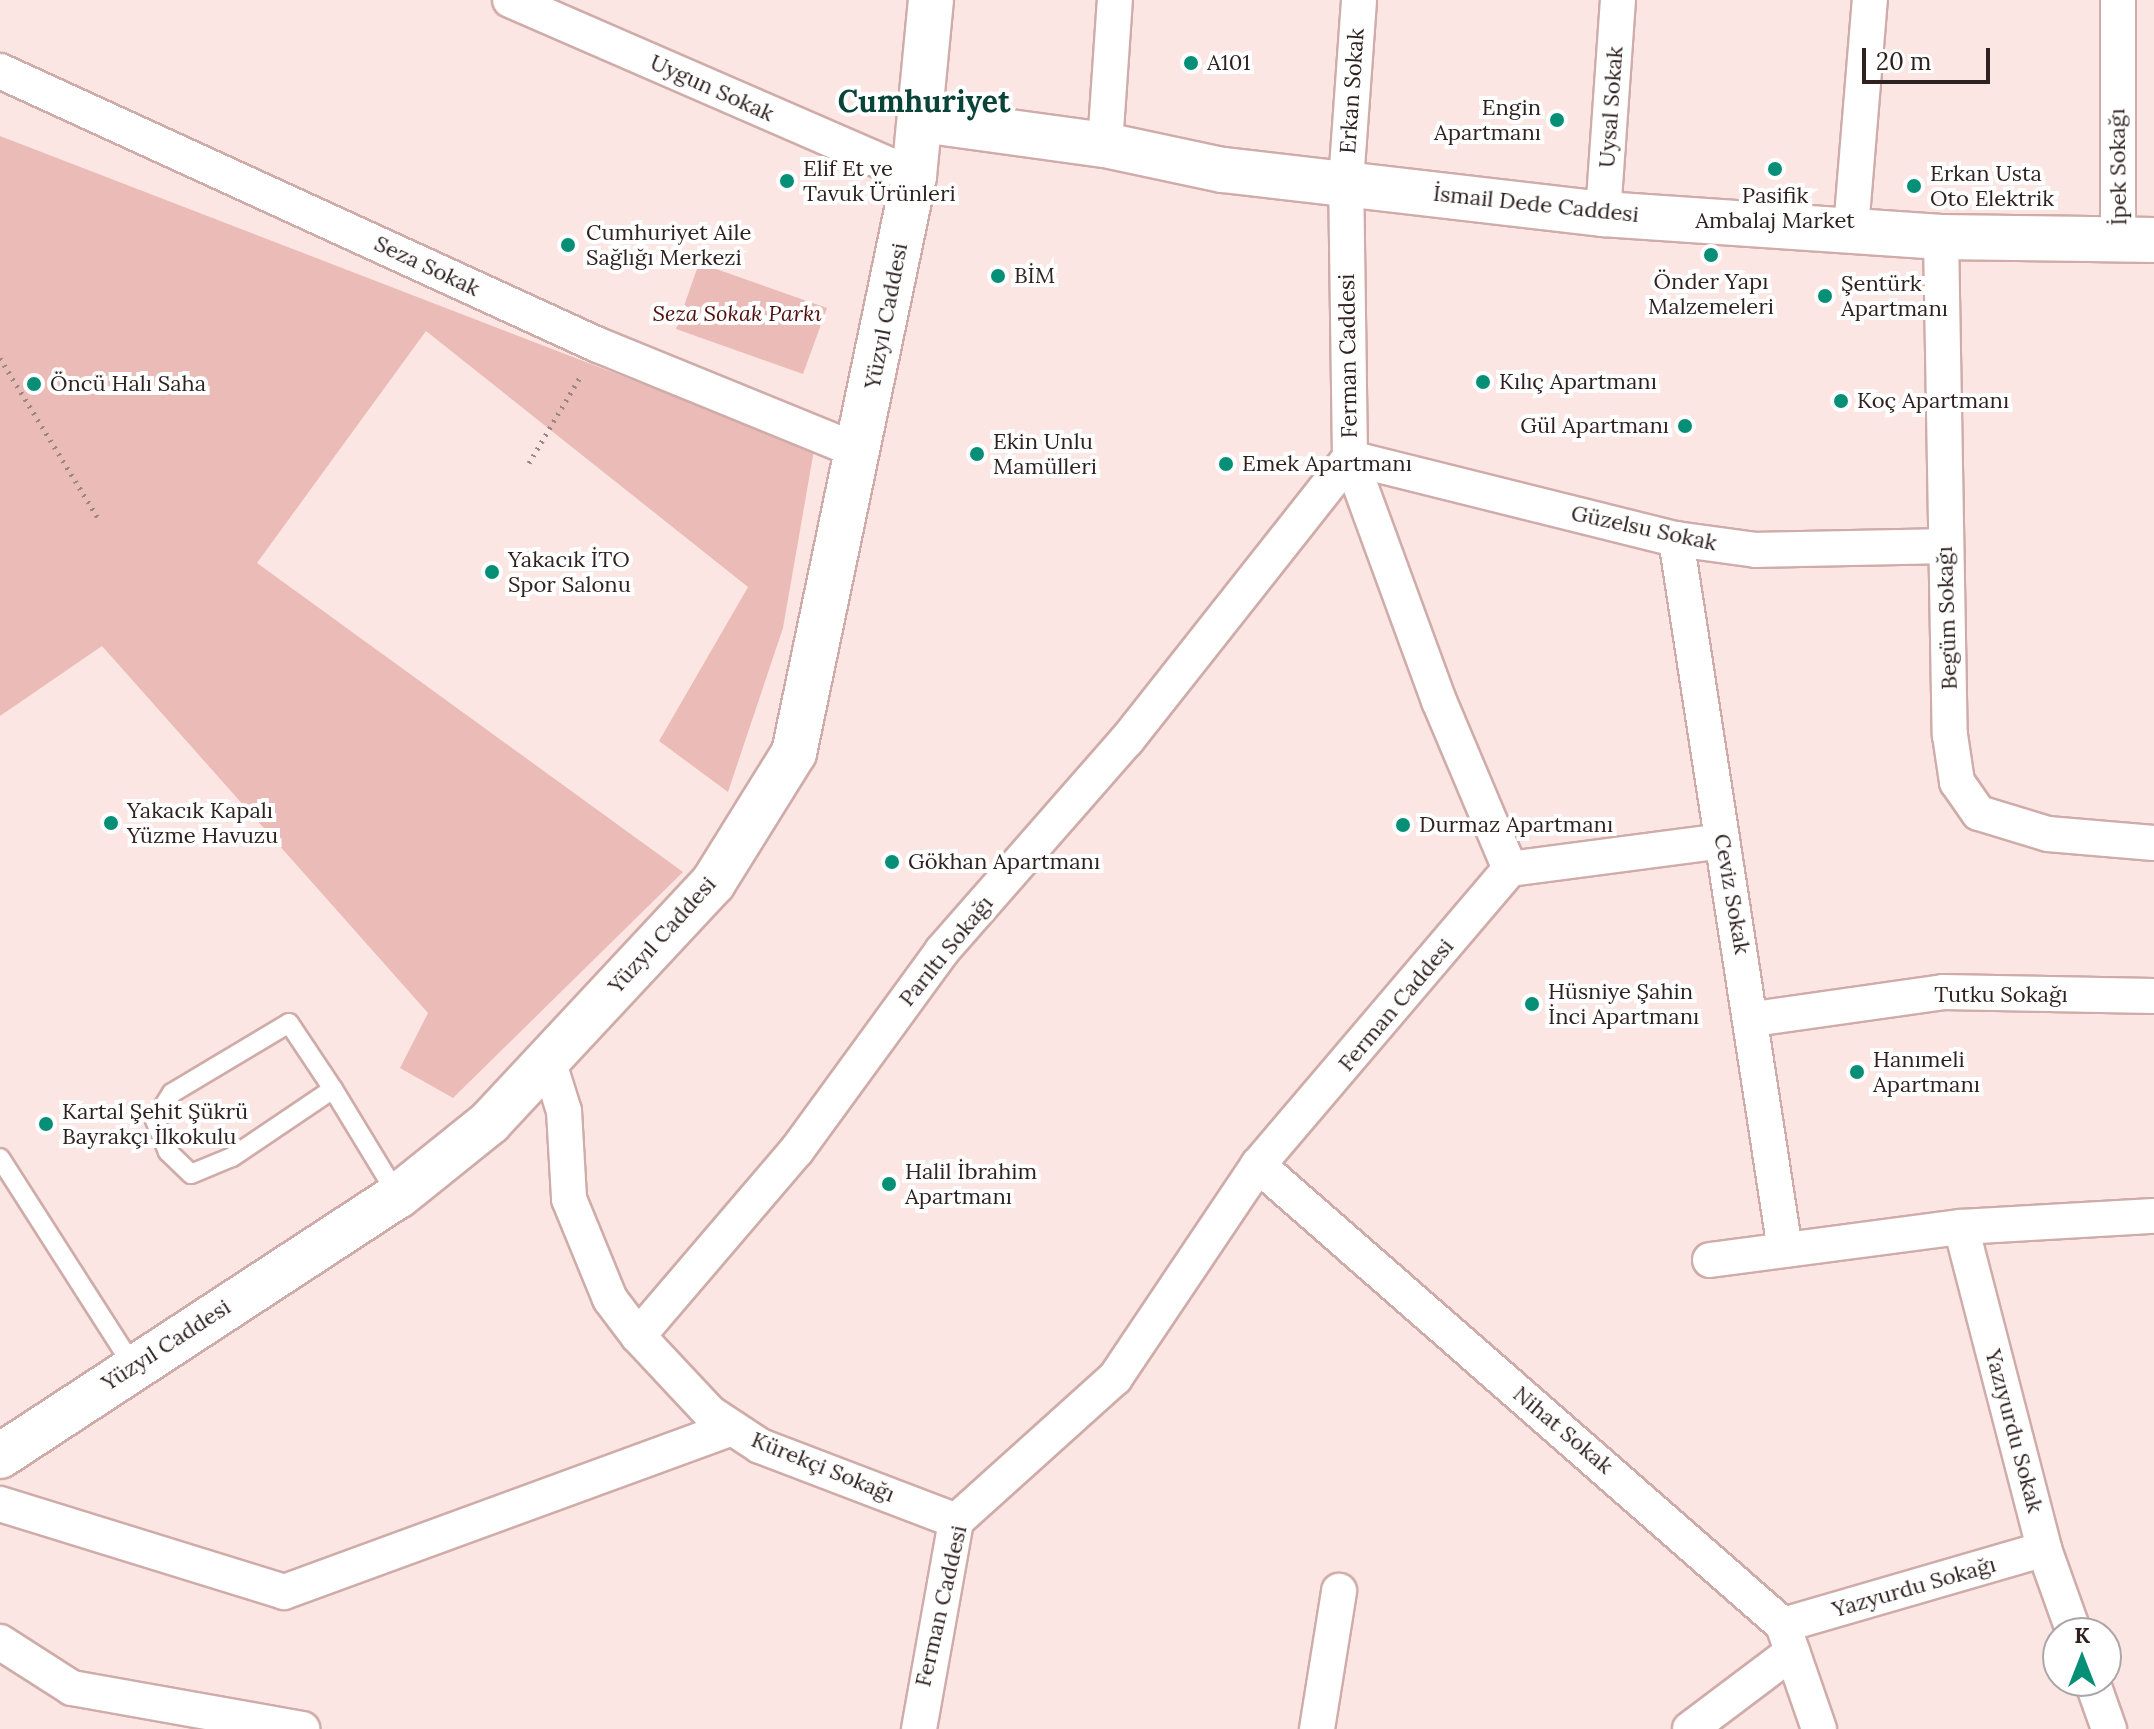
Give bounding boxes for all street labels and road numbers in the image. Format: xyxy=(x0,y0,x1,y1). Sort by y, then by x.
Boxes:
street label: Erkan Sokak xyxy=(1334,27,1370,155)
street label: Uysal Sokak xyxy=(1594,45,1628,169)
street label: Uygun Sokak xyxy=(646,49,778,127)
street label: İpek Sokağı xyxy=(2104,108,2132,226)
street label: İsmail Dede Caddesi xyxy=(1432,180,1640,228)
street label: Seza Sokak xyxy=(370,230,484,302)
street label: Yüzyıl Caddesi xyxy=(859,241,913,391)
street label: Ferman Caddesi xyxy=(1333,273,1363,439)
street label: Güzelsu Sokak xyxy=(1569,500,1719,556)
street label: Begüm Sokağı xyxy=(1931,546,1963,690)
street label: Ceviz Sokak xyxy=(1708,832,1756,956)
street label: Yüzyıl Caddesi xyxy=(603,871,721,999)
street label: Parıltı Sokağı xyxy=(894,891,998,1011)
street label: Ferman Caddesi xyxy=(1333,933,1459,1077)
street label: Tutku Sokağı xyxy=(1934,982,2068,1008)
street label: Yüzyıl Caddesi xyxy=(97,1294,235,1396)
street label: Yazıyurdu Sokak xyxy=(1980,1346,2048,1516)
street label: Nihat Sokak xyxy=(1508,1381,1618,1479)
street label: Kürekçi Sokağı xyxy=(748,1426,898,1508)
street label: Ferman Caddesi xyxy=(910,1523,972,1689)
street label: Yazyurdu Sokağı xyxy=(1829,1551,1999,1623)

